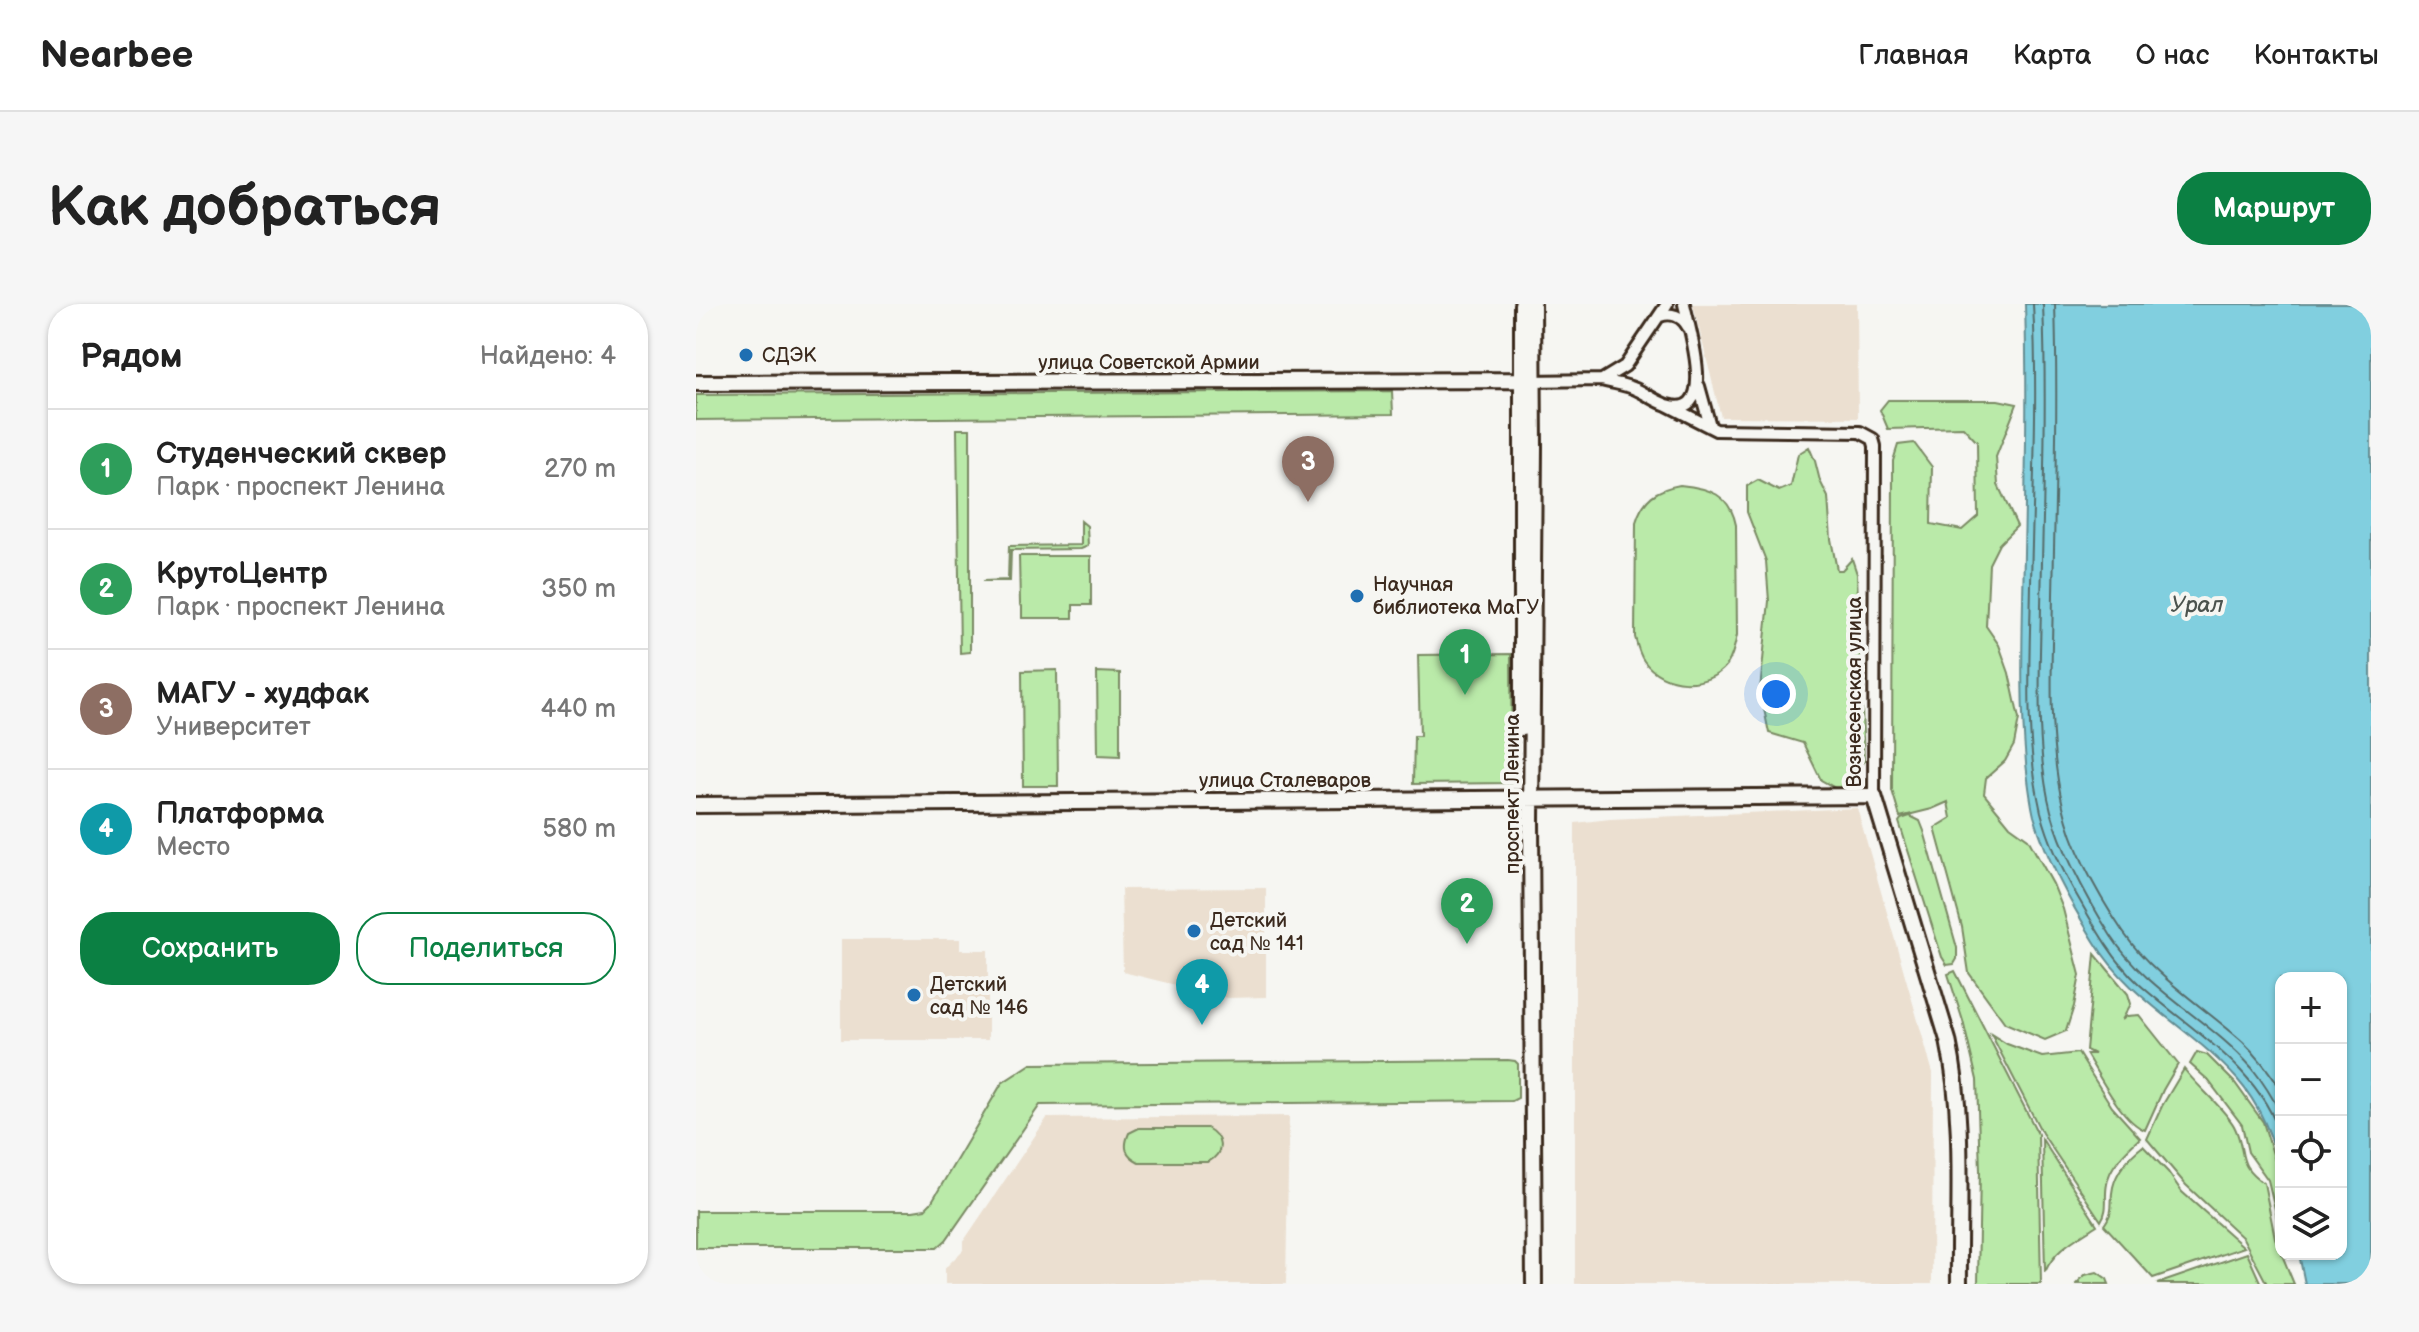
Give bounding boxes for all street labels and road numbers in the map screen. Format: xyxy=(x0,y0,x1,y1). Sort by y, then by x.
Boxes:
street label: улица Советской Армии xyxy=(1038,351,1260,375)
street label: Вознесенская улица xyxy=(1843,596,1867,788)
street label: проспект Ленина xyxy=(1501,713,1525,874)
street label: улица Сталеваров xyxy=(1199,769,1372,793)

